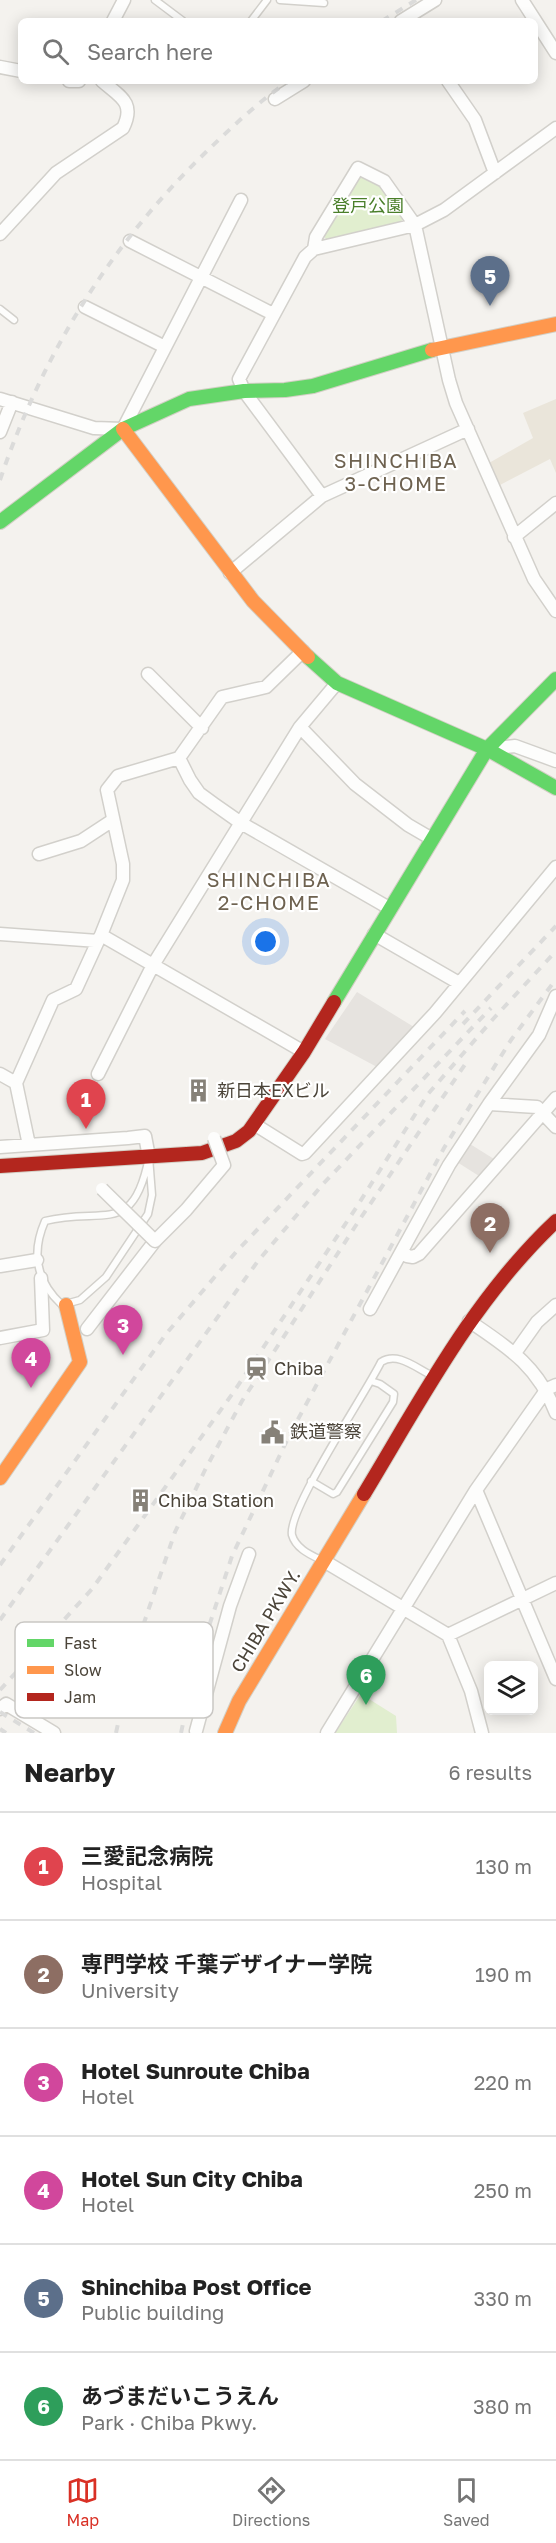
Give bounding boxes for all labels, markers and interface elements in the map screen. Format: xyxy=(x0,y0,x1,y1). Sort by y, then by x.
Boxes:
search box xyxy=(18,18,538,84)
icon: search xyxy=(39,35,72,68)
text: Search here xyxy=(87,38,213,65)
park label: 登戸公園 xyxy=(332,194,404,216)
pin: 5 xyxy=(470,256,510,306)
district label: SHINCHIBA 3-CHOME xyxy=(334,448,458,495)
district label: SHINCHIBA 2-CHOME xyxy=(207,867,331,914)
your location xyxy=(251,927,280,956)
building icon: 新日本EXビル xyxy=(186,1078,212,1104)
place label: 新日本EXビル xyxy=(217,1079,330,1101)
pin: 1 xyxy=(66,1080,106,1129)
pin: 2 xyxy=(470,1204,510,1253)
pin: 3 xyxy=(104,1306,142,1355)
pin: 4 xyxy=(12,1338,51,1388)
station icon: Chiba xyxy=(243,1356,269,1382)
place label: Chiba xyxy=(274,1357,323,1379)
public building icon: 鉄道警察 xyxy=(259,1419,285,1445)
place label: 鉄道警察 xyxy=(290,1420,362,1442)
building icon: Chiba Station xyxy=(127,1488,153,1514)
place label: Chiba Station xyxy=(158,1489,274,1511)
street label: CHIBA PKWY. xyxy=(226,1565,305,1676)
legend xyxy=(15,1622,213,1718)
text: Fast xyxy=(64,1633,97,1653)
pin: 6 xyxy=(346,1656,386,1705)
text: Slow xyxy=(64,1660,102,1680)
map controls xyxy=(484,1661,538,1715)
button: layers xyxy=(484,1661,538,1715)
text: Jam xyxy=(64,1687,96,1707)
text: Nearby xyxy=(24,1757,115,1788)
text: 6 results xyxy=(448,1760,532,1784)
text: 三愛記念病院 xyxy=(81,1842,213,1869)
text: 1 xyxy=(38,1854,49,1878)
text: 130 m xyxy=(476,1854,532,1878)
text: Hospital xyxy=(81,1870,162,1894)
text: 専門学校 千葉デザイナー学院 xyxy=(81,1950,372,1977)
text: 2 xyxy=(37,1962,50,1986)
text: 190 m xyxy=(475,1962,532,1986)
text: University xyxy=(81,1978,179,2002)
text: Hotel Sunroute Chiba xyxy=(81,2057,310,2084)
text: 3 xyxy=(37,2070,50,2094)
text: 220 m xyxy=(474,2070,532,2094)
text: Hotel xyxy=(81,2084,134,2108)
text: Hotel Sun City Chiba xyxy=(81,2165,303,2192)
text: 4 xyxy=(37,2178,50,2202)
text: 250 m xyxy=(474,2178,532,2202)
text: Hotel xyxy=(81,2192,134,2216)
text: Shinchiba Post Office xyxy=(81,2273,312,2300)
text: 5 xyxy=(37,2286,50,2310)
text: 330 m xyxy=(474,2286,532,2310)
text: Public building xyxy=(81,2300,224,2324)
text: あづまだいこうえん xyxy=(81,2382,279,2409)
text: 6 xyxy=(37,2394,50,2418)
text: 380 m xyxy=(473,2394,532,2418)
text: Park · Chiba Pkwy. xyxy=(81,2410,257,2434)
tab: Map xyxy=(66,2474,99,2530)
tab: Directions xyxy=(232,2474,310,2530)
tab: Saved xyxy=(443,2474,490,2530)

